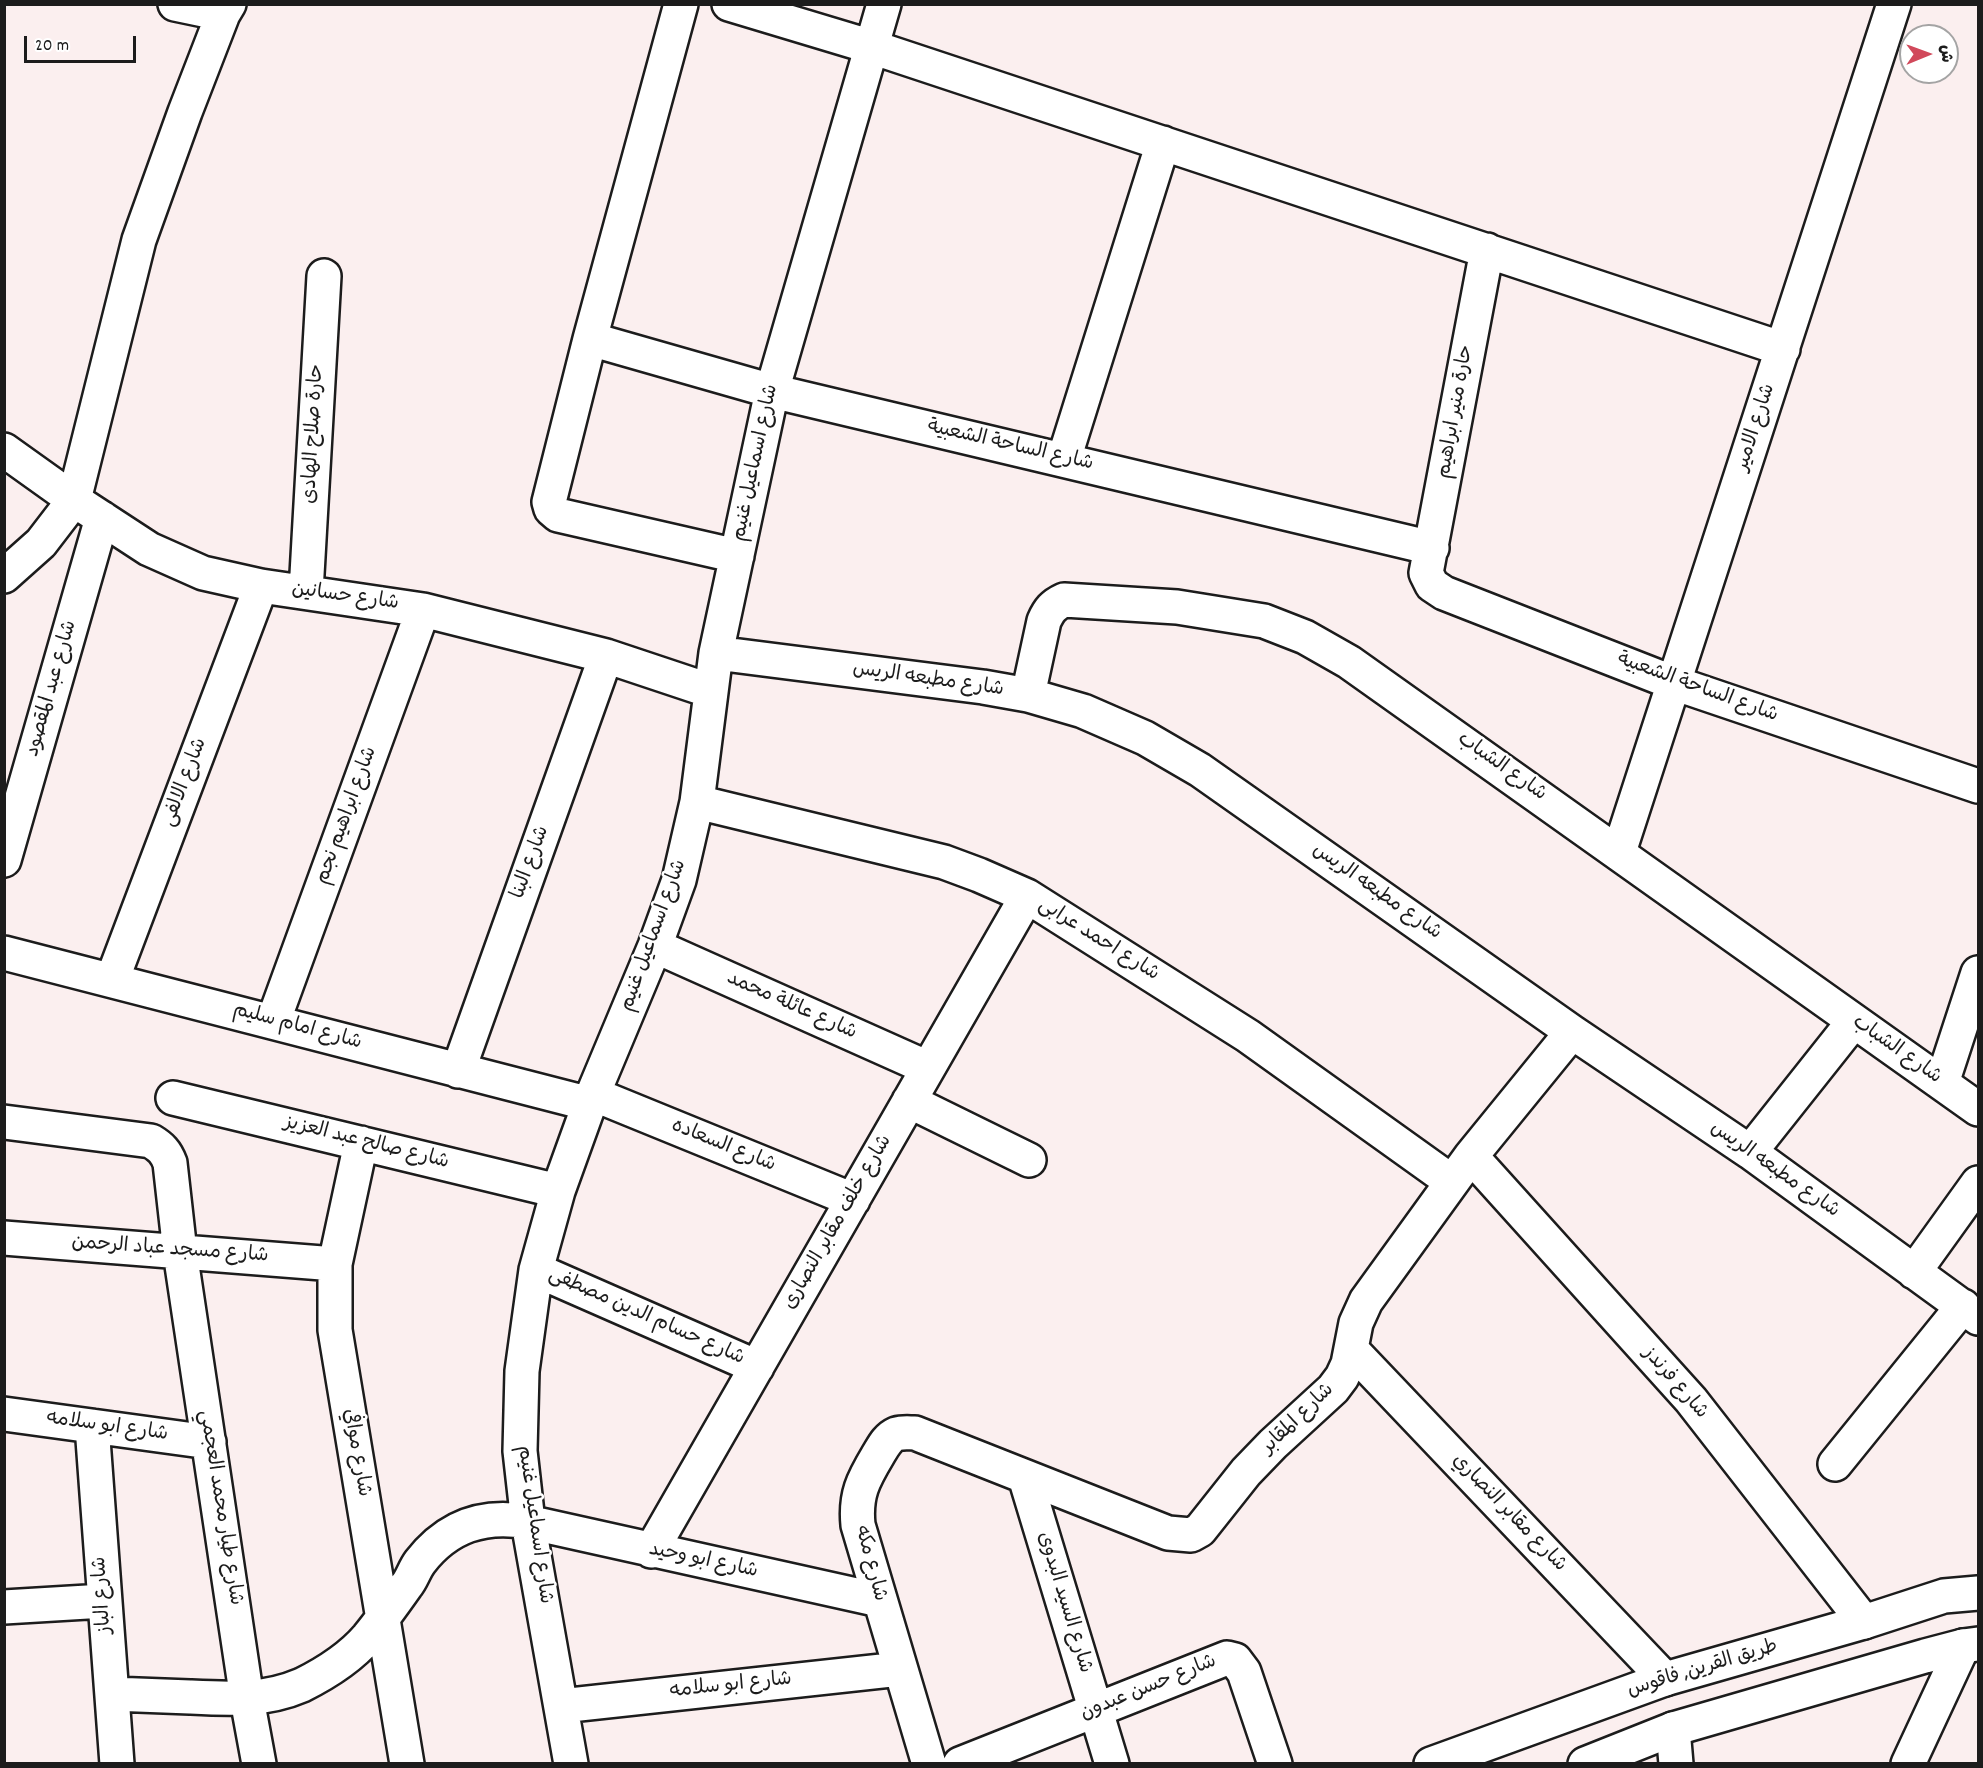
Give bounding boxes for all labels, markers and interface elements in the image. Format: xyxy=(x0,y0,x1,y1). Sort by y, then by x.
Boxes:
scale bar xyxy=(27,24,140,62)
north arrow xyxy=(1899,24,1959,84)
text: 20 m xyxy=(35,34,69,59)
text: ش xyxy=(1934,45,1957,63)
street label: حارة منير ابراهيم xyxy=(1433,343,1481,481)
street label: حارة صلاح الهادى xyxy=(299,363,331,505)
street label: شارع الامير xyxy=(1732,381,1782,475)
street label: شارع اسماعيل غنيم xyxy=(729,382,785,544)
street label: شارع الساحة الشعبية xyxy=(925,416,1095,478)
street label: شارع حسانين xyxy=(290,579,400,617)
street label: شارع عبد المقصود xyxy=(22,618,84,760)
street label: شارع الساحة الشعبية xyxy=(1613,649,1781,729)
street label: شارع مطبعه الريس xyxy=(851,659,1005,703)
street label: شارع الشباب xyxy=(1452,728,1550,808)
street label: شارع الالفى xyxy=(158,735,214,831)
street label: شارع ابراهيم نجم xyxy=(312,744,384,888)
street label: شارع البنا xyxy=(508,823,556,903)
street label: شارع مطبعه الريس xyxy=(1307,839,1445,947)
street label: شارع اسماعيل غنيم xyxy=(616,857,694,1015)
street label: شارع احمد عرابى xyxy=(1033,894,1163,988)
street label: شارع عائلة محمد xyxy=(722,968,860,1046)
street label: شارع امام سليم xyxy=(230,999,364,1057)
street label: شارع الشباب xyxy=(1847,1011,1945,1091)
street label: شارع صالح عبد العزيز xyxy=(281,1112,451,1176)
street label: شارع السعاده xyxy=(667,1115,779,1179)
street label: شارع مطبعه الريس xyxy=(1705,1117,1843,1225)
street label: شارع خلف مقابر النصارى xyxy=(779,1131,899,1315)
street label: شارع مسجد عباد الرحمن xyxy=(71,1232,269,1270)
street label: شارع حسام الدين مصطفى xyxy=(544,1264,748,1372)
street label: شارع فرندز xyxy=(1636,1343,1712,1425)
street label: شارع المقابر xyxy=(1258,1379,1340,1461)
street label: شارع موافي xyxy=(335,1407,375,1499)
street label: شارع ابو سلامه xyxy=(45,1408,169,1448)
street label: شارع طيار محمد العجمي xyxy=(192,1409,246,1607)
street label: شارع اسماعيل غنيم xyxy=(510,1444,556,1606)
street label: شارع مقابر النصاري xyxy=(1446,1450,1570,1578)
street label: شارع مكه xyxy=(847,1524,891,1604)
street label: شارع السيد البدوى xyxy=(1030,1529,1096,1677)
street label: شارع ابو وحيد xyxy=(646,1539,760,1585)
street label: شارع الباز xyxy=(89,1556,119,1634)
street label: طريق القرين, فاقوس xyxy=(1625,1636,1781,1704)
street label: شارع حسن عبدون xyxy=(1077,1651,1221,1727)
street label: شارع ابو سلامه xyxy=(669,1669,793,1705)

